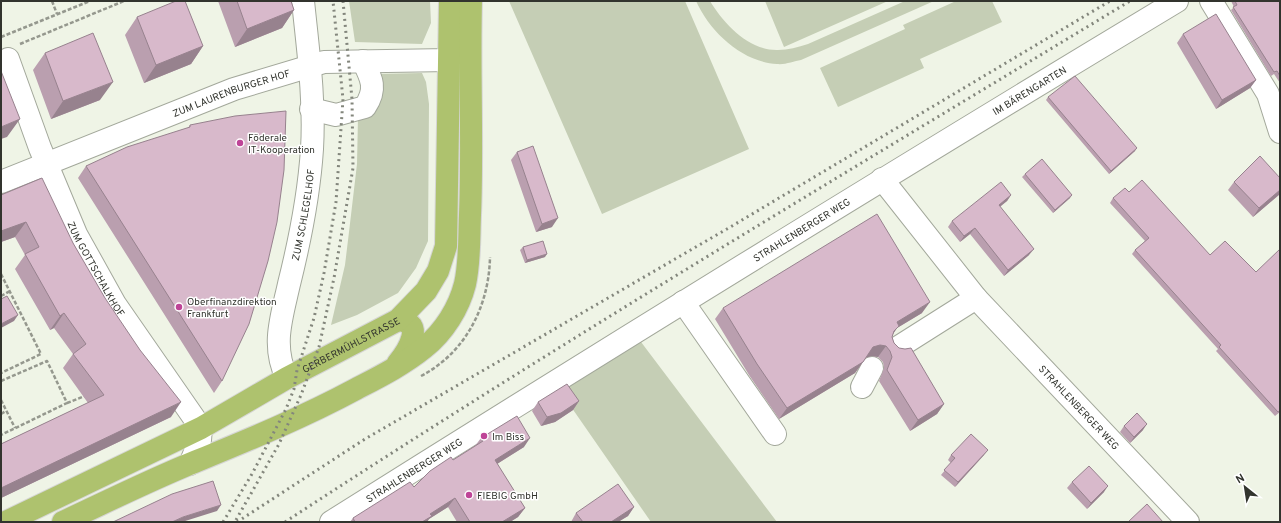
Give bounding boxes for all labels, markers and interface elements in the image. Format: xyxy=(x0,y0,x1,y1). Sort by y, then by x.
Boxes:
street label: IM BÄRENGARTEN xyxy=(991,64,1070,119)
street label: ZUM LAURENBURGER HOF xyxy=(171,67,292,121)
place label: Föderale IT-Kooperation xyxy=(248,132,315,157)
marker: Föderale IT-Kooperation xyxy=(235,138,245,148)
street label: ZUM SCHLEGELHOF xyxy=(290,168,318,262)
street label: STRAHLENBERGER WEG xyxy=(751,196,853,266)
street label: ZUM GOTTSCHALKHOF xyxy=(63,220,127,320)
place label: Oberfinanzdirektion Frankfurt xyxy=(187,296,277,321)
marker: Oberfinanzdirektion Frankfurt xyxy=(174,302,184,312)
street label: GERBERMÜHLSTRASSE xyxy=(300,315,403,377)
street label: STRAHLENBERGER WEG xyxy=(1035,363,1121,453)
marker: Im Biss xyxy=(479,431,489,441)
place label: Im Biss xyxy=(492,431,524,444)
street label: STRAHLENBERGER WEG xyxy=(364,436,466,506)
north arrow xyxy=(1225,467,1265,507)
text: N xyxy=(1234,471,1247,487)
marker: FIEBIG GmbH xyxy=(464,490,474,500)
place label: FIEBIG GmbH xyxy=(477,490,538,503)

